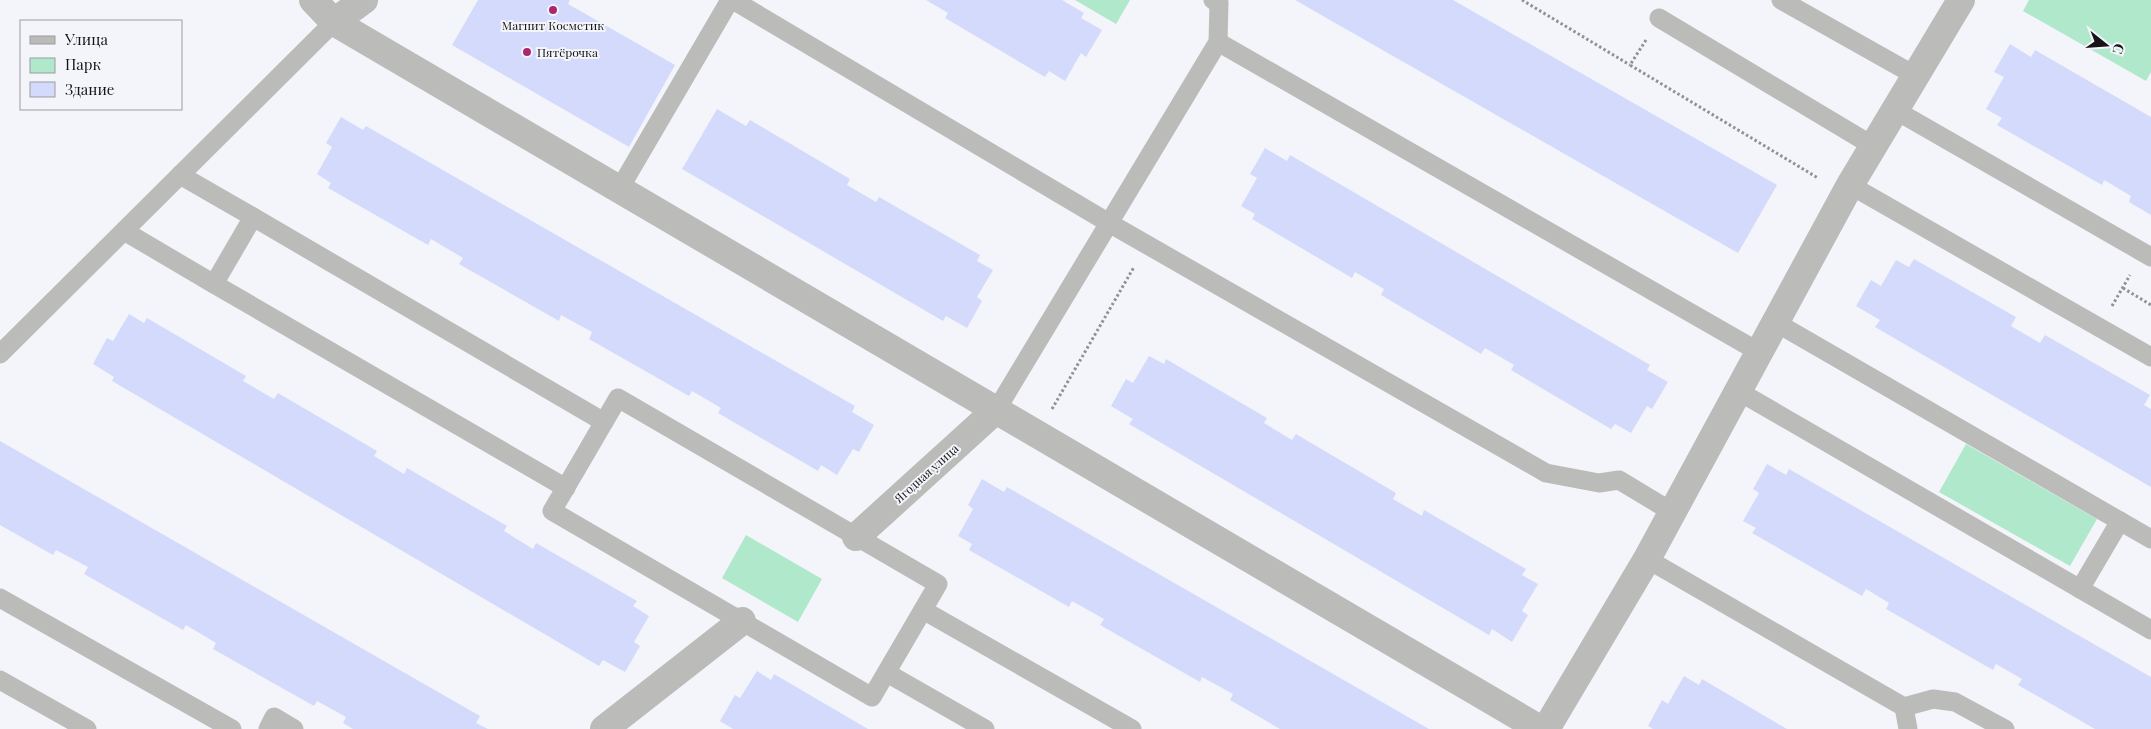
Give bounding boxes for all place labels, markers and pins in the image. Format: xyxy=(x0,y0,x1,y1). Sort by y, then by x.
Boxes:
marker: Магнит Косметик xyxy=(547,4,559,16)
place label: Магнит Косметик xyxy=(502,17,604,33)
place label: Пятёрочка xyxy=(537,44,598,60)
marker: Пятёрочка xyxy=(521,46,533,58)

